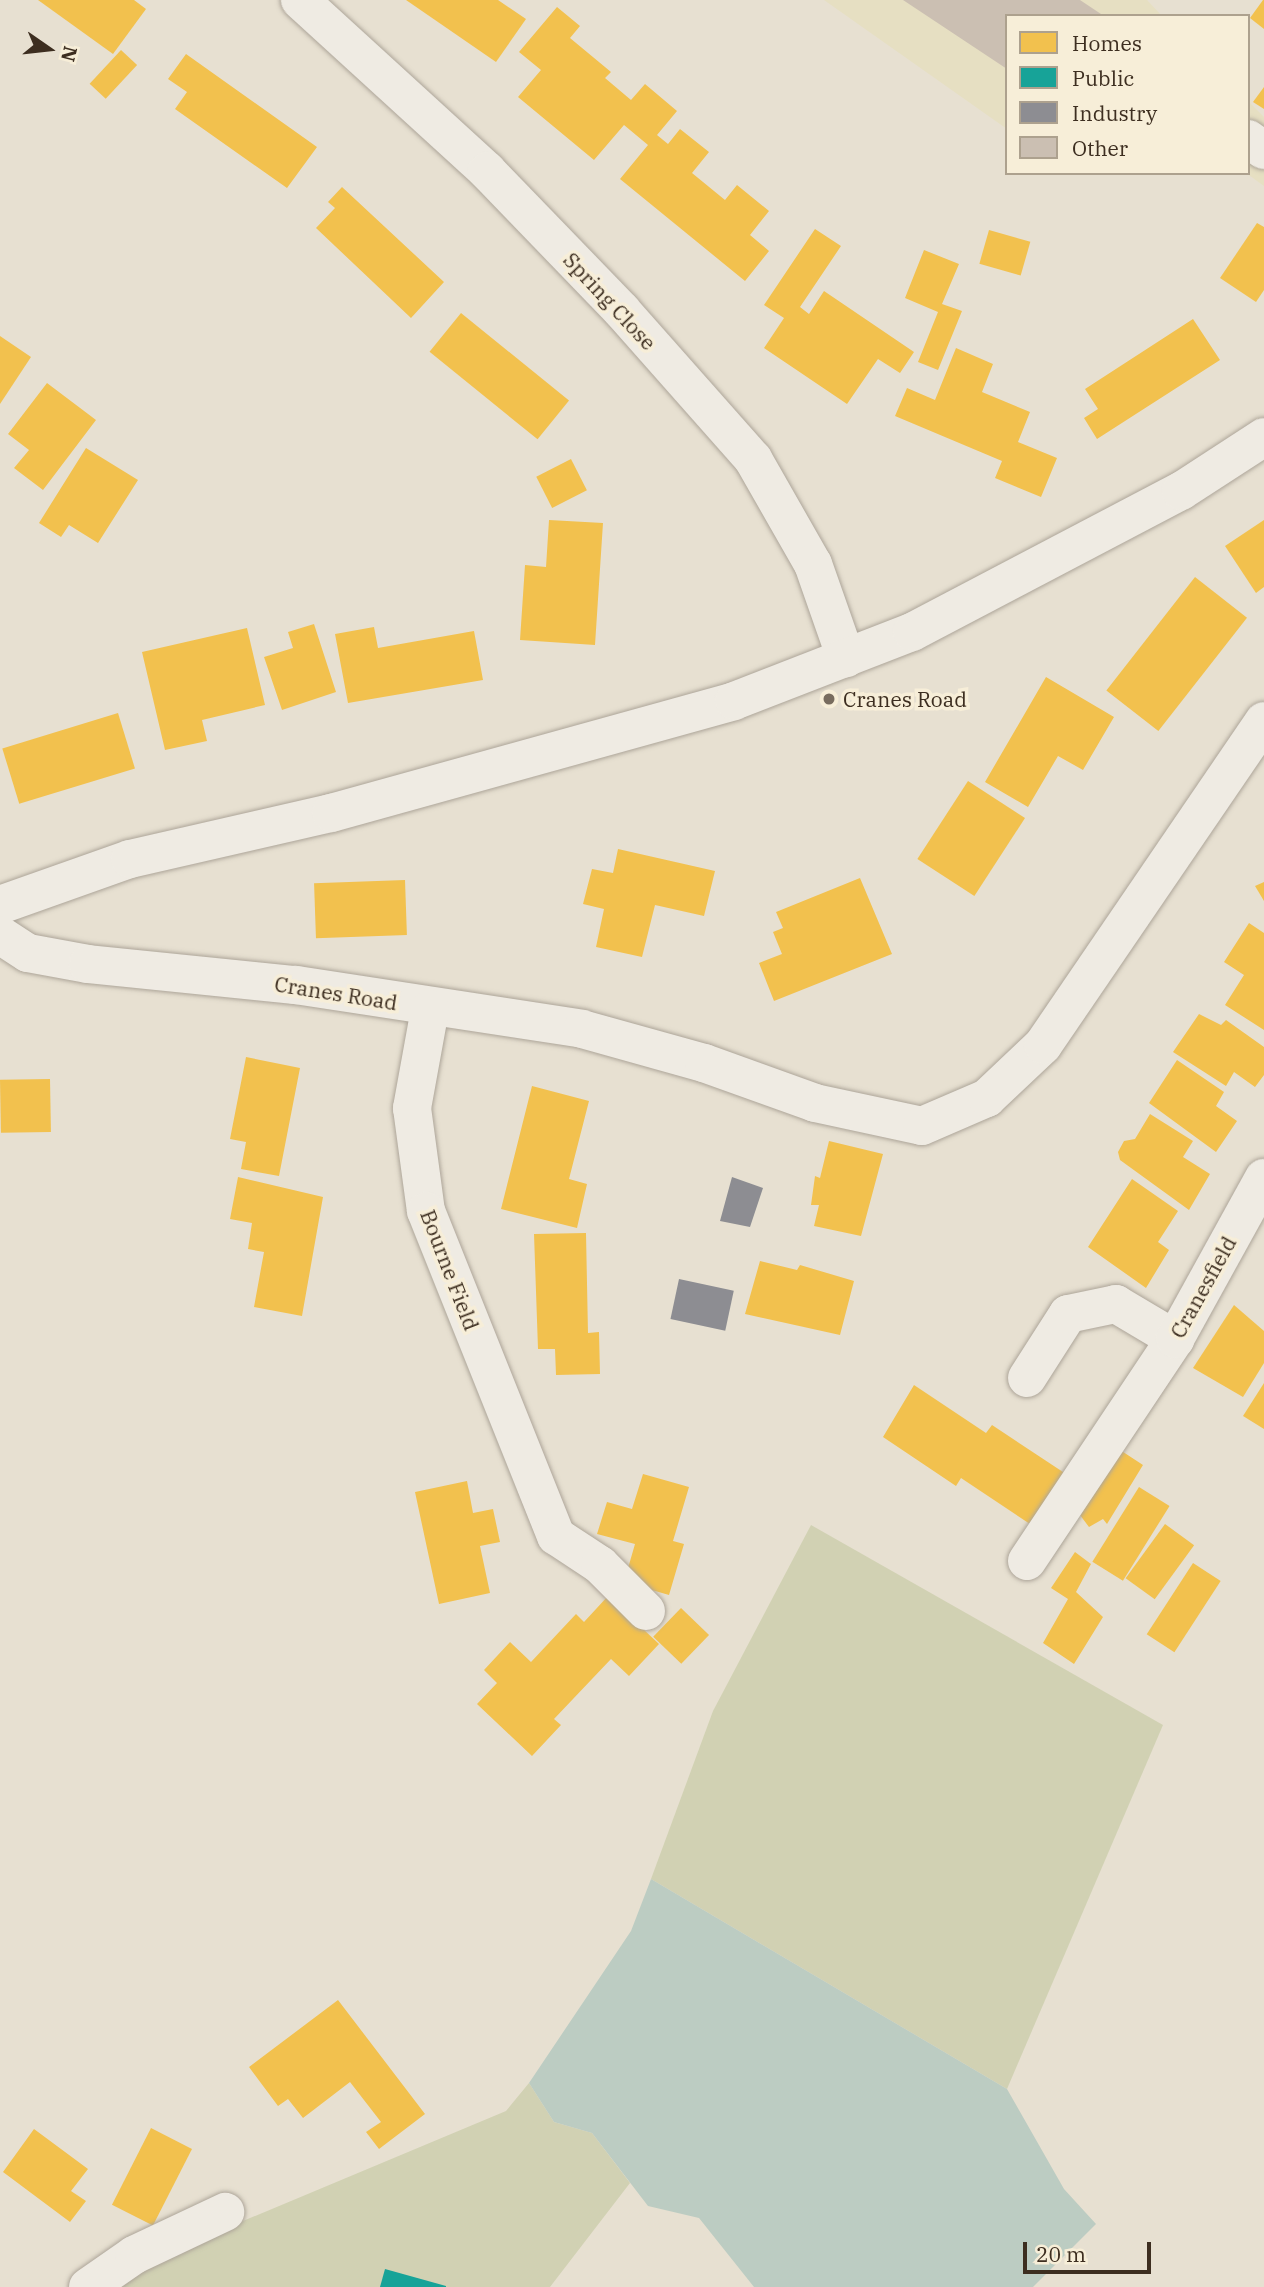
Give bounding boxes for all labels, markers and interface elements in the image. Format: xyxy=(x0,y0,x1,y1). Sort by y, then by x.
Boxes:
north arrow xyxy=(14,14,84,84)
legend xyxy=(1005,14,1250,175)
text: Homes xyxy=(1072,29,1142,57)
text: N xyxy=(56,44,83,64)
text: Public xyxy=(1072,64,1134,92)
text: Industry xyxy=(1072,99,1157,127)
text: Other xyxy=(1072,134,1128,162)
street label: Spring Close xyxy=(558,247,662,355)
place label: Cranes Road xyxy=(843,686,967,712)
marker: Cranes Road xyxy=(821,691,837,707)
street label: Cranes Road xyxy=(273,971,399,1015)
street label: Bourne Field xyxy=(415,1206,485,1334)
street label: Cranesfield xyxy=(1165,1232,1241,1342)
scale bar xyxy=(1026,2228,1154,2272)
text: 20 m xyxy=(1036,2240,1086,2268)

